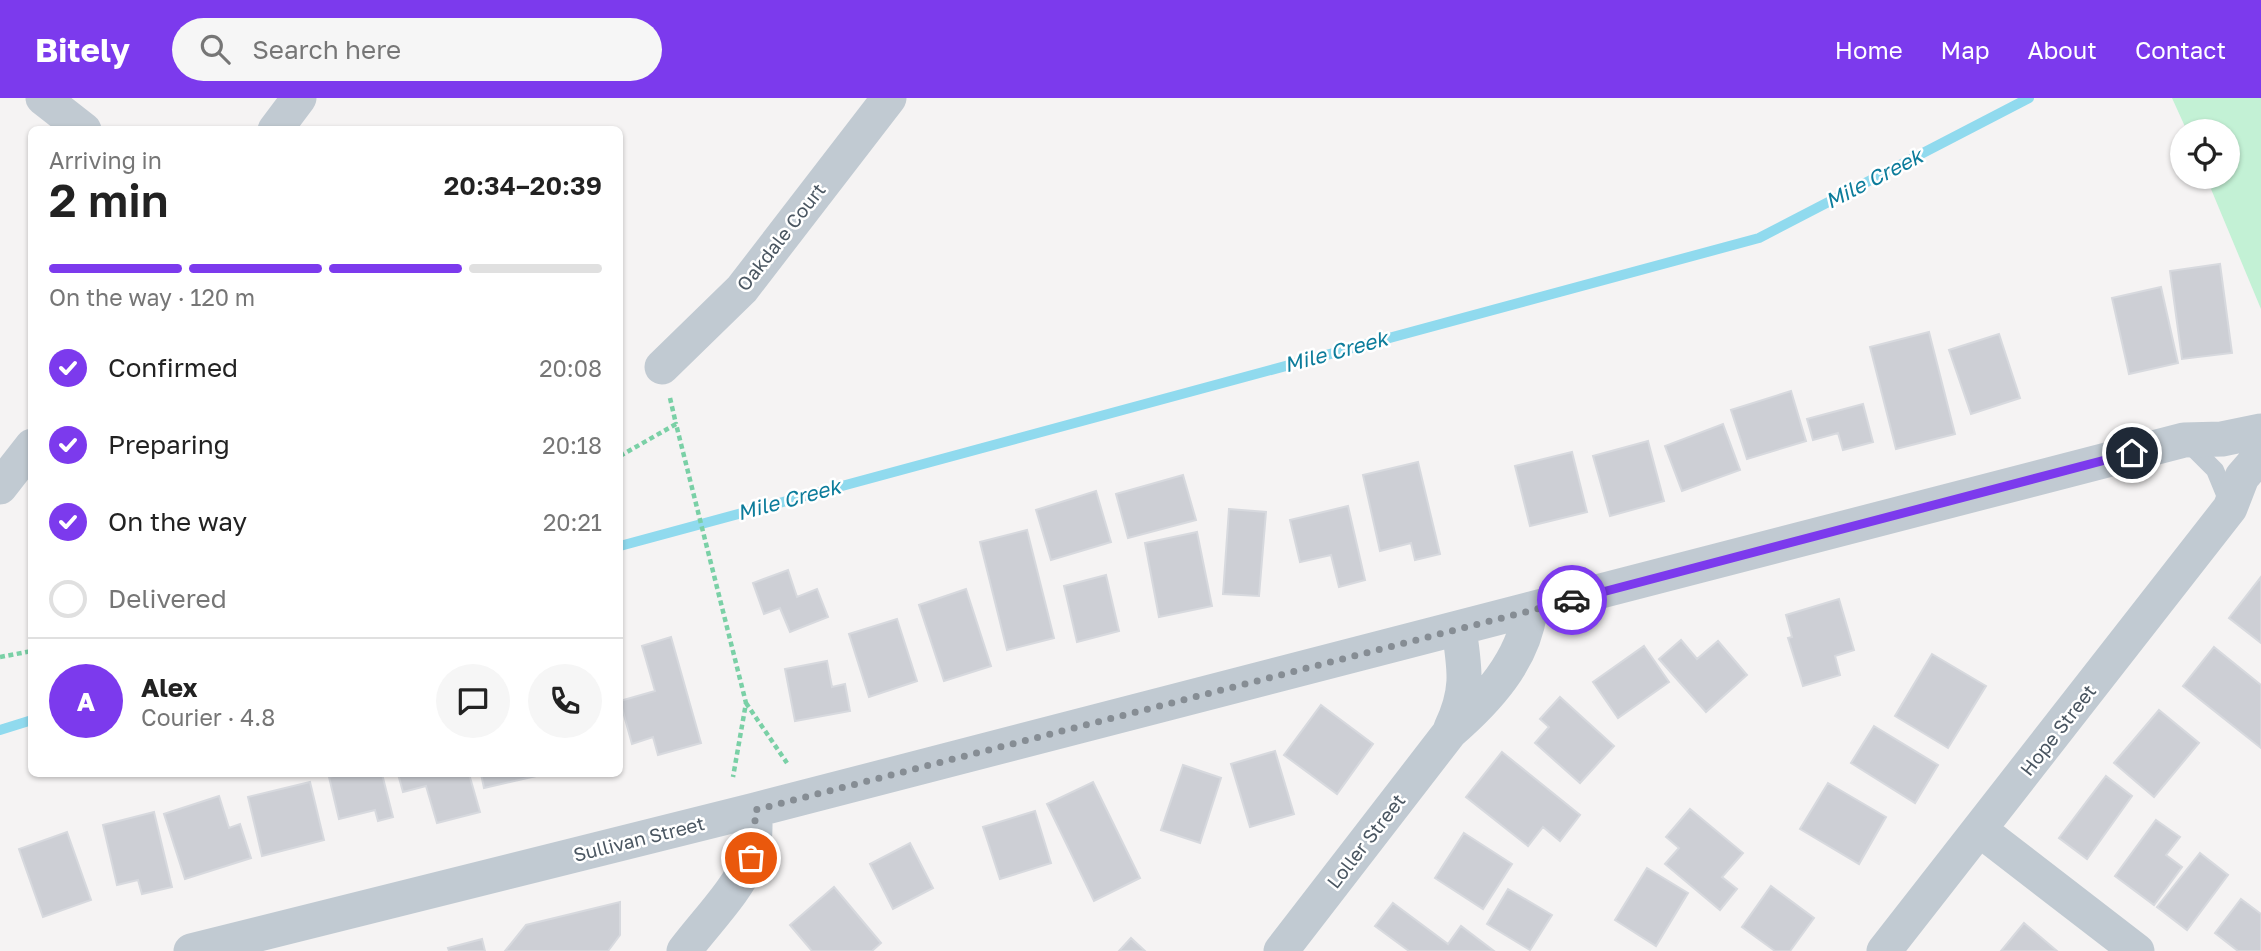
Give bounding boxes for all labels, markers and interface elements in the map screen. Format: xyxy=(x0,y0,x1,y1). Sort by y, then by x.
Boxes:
search box xyxy=(172,18,662,81)
text: Bitely xyxy=(35,30,130,69)
icon: search xyxy=(196,30,234,68)
text: Search here xyxy=(252,34,401,65)
text: Home xyxy=(1835,35,1903,64)
text: Map xyxy=(1941,35,1990,64)
text: About xyxy=(2028,35,2097,64)
text: Contact xyxy=(2135,35,2226,64)
map controls xyxy=(2170,119,2240,189)
button: locate xyxy=(2170,119,2240,189)
water label: Mile Creek xyxy=(1820,141,1929,214)
text: Arriving in xyxy=(49,146,162,174)
text: 20:34–20:39 xyxy=(444,170,602,201)
text: 2 min xyxy=(49,172,169,227)
street label: Oakdale Court xyxy=(731,178,830,295)
text: On the way · 120 m xyxy=(49,283,255,311)
water label: Mile Creek xyxy=(1281,324,1392,377)
icon: check xyxy=(49,349,87,387)
text: Confirmed xyxy=(108,352,238,383)
text: 20:08 xyxy=(539,354,602,382)
pin xyxy=(2102,423,2162,483)
icon: check xyxy=(49,426,87,464)
text: Preparing xyxy=(108,429,230,460)
text: 20:18 xyxy=(542,431,602,459)
icon: home xyxy=(2113,434,2151,472)
water label: Mile Creek xyxy=(734,472,845,525)
icon: check xyxy=(49,503,87,541)
text: On the way xyxy=(108,506,247,537)
text: 20:21 xyxy=(543,508,602,536)
courier xyxy=(1537,565,1607,635)
icon: car xyxy=(1553,581,1591,619)
text: Delivered xyxy=(108,583,227,614)
button: chat xyxy=(436,664,510,738)
button: phone xyxy=(528,664,602,738)
text: Alex xyxy=(141,672,198,703)
street label: Hope Street xyxy=(2015,679,2100,780)
text: A xyxy=(77,686,95,717)
text: Courier · 4.8 xyxy=(141,703,275,731)
street label: Loller Street xyxy=(1322,789,1410,892)
street label: Sullivan Street xyxy=(571,811,707,866)
pin xyxy=(721,828,781,888)
icon: bag xyxy=(732,839,770,877)

